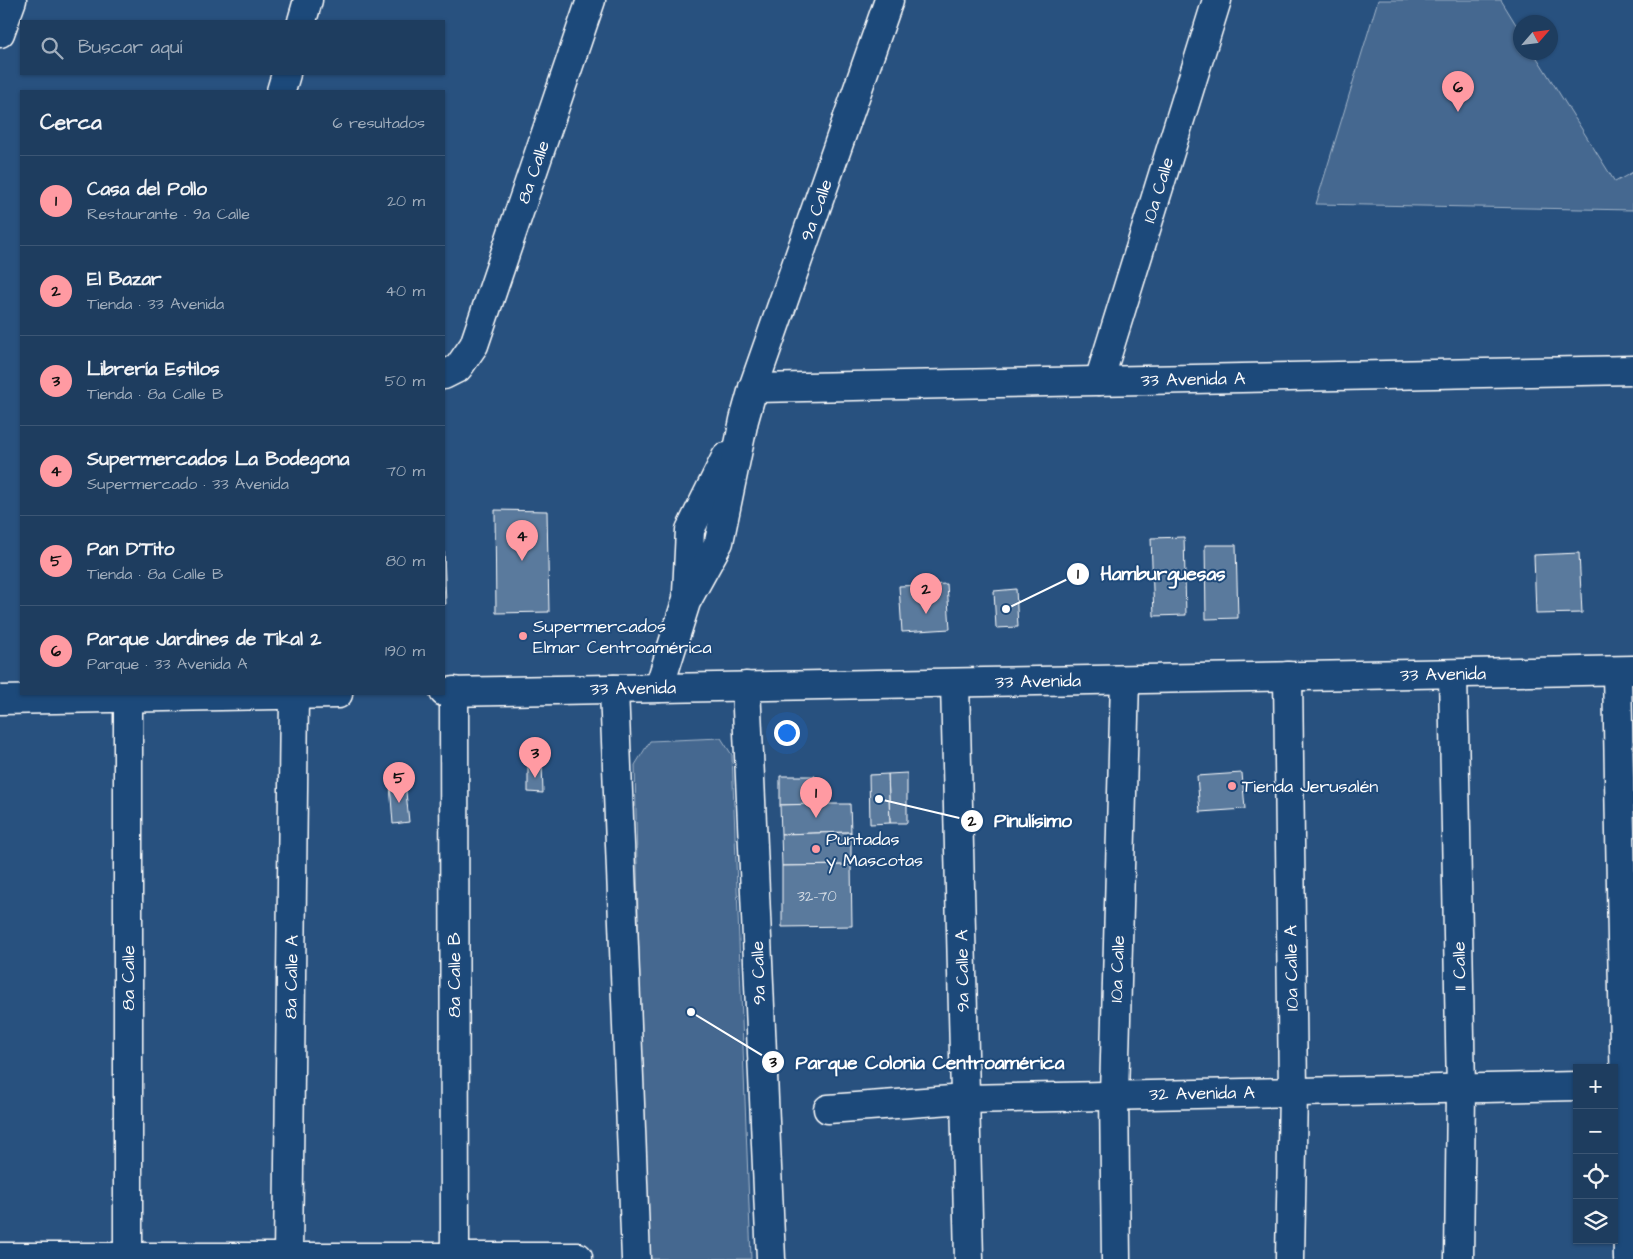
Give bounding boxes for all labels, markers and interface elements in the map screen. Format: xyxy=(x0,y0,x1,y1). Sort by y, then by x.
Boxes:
north arrow xyxy=(1513,15,1558,60)
search box xyxy=(20,20,445,75)
icon: search xyxy=(38,34,66,62)
text: Buscar aquí xyxy=(78,34,182,61)
pin: 6 xyxy=(1442,71,1474,112)
text: Cerca xyxy=(40,108,102,137)
text: 6 resultados xyxy=(333,112,425,134)
street label: 8a Calle xyxy=(511,137,556,207)
street label: 10a Calle xyxy=(1137,154,1180,226)
text: Casa del Pollo xyxy=(87,176,207,203)
street label: 9a Calle xyxy=(794,176,839,244)
text: 1 xyxy=(55,190,57,212)
text: 20 m xyxy=(387,190,425,212)
text: Restaurante · 9a Calle xyxy=(87,203,250,225)
text: El Bazar xyxy=(87,266,162,293)
text: 2 xyxy=(51,280,61,302)
text: 40 m xyxy=(385,280,425,302)
text: Tienda · 33 Avenida xyxy=(87,293,224,315)
text: Librería Estilos xyxy=(87,356,220,383)
street label: 33 Avenida A xyxy=(1140,366,1246,393)
text: 3 xyxy=(52,370,60,392)
text: 50 m xyxy=(385,370,425,392)
text: Tienda · 8a Calle B xyxy=(87,383,223,405)
text: Supermercados La Bodegona xyxy=(87,446,349,473)
text: 4 xyxy=(51,460,61,482)
text: 70 m xyxy=(386,460,425,482)
text: Supermercado · 33 Avenida xyxy=(87,473,289,495)
pin: 4 xyxy=(506,520,538,561)
text: Pan D'Tito xyxy=(87,536,174,563)
text: 5 xyxy=(50,550,62,572)
text: 80 m xyxy=(386,550,425,572)
callout: Hamburguesas xyxy=(1065,557,1236,591)
text: Hamburguesas xyxy=(1100,561,1226,589)
text: Tienda · 8a Calle B xyxy=(87,563,223,585)
text: 1 xyxy=(1077,564,1079,585)
pin: 2 xyxy=(910,573,942,614)
place label: Supermercados Elmar Centroamérica xyxy=(533,614,712,660)
text: Parque Jardines de Tikal 2 xyxy=(87,626,321,653)
marker: Supermercados Elmar Centroamérica xyxy=(517,630,529,642)
text: 6 xyxy=(51,640,61,662)
text: 190 m xyxy=(385,640,425,662)
text: Parque · 33 Avenida A xyxy=(87,653,248,675)
street label: 33 Avenida xyxy=(1400,661,1486,688)
street label: 33 Avenida xyxy=(995,668,1081,695)
street label: 33 Avenida xyxy=(590,675,676,702)
your location xyxy=(774,720,800,746)
pin: 3 xyxy=(519,737,551,778)
pin: 5 xyxy=(383,762,415,803)
place label: Tienda Jerusalén xyxy=(1242,774,1378,799)
pin: 1 xyxy=(800,777,832,818)
marker: Tienda Jerusalén xyxy=(1226,780,1238,792)
callout: Pinulísimo xyxy=(959,804,1082,838)
text: Pinulísimo xyxy=(994,808,1072,835)
text: 2 xyxy=(967,811,977,832)
place label: Puntadas y Mascotas xyxy=(826,827,923,874)
marker: Puntadas y Mascotas xyxy=(810,843,822,855)
house number: 32-70 xyxy=(797,886,837,907)
street label: 10a Calle A xyxy=(1278,924,1305,1011)
street label: 9a Calle A xyxy=(949,929,976,1013)
street label: 8a Calle B xyxy=(442,932,467,1018)
street label: 8a Calle A xyxy=(278,934,305,1019)
street label: 10a Calle xyxy=(1104,935,1131,1003)
street label: 9a Calle xyxy=(745,940,772,1005)
street label: 11 Calle xyxy=(1447,941,1472,991)
street label: 8a Calle xyxy=(116,945,141,1011)
callout: Parque Colonia Centroamérica xyxy=(760,1045,1074,1079)
text: Parque Colonia Centroamérica xyxy=(796,1050,1065,1077)
text: 3 xyxy=(768,1052,777,1073)
map controls xyxy=(1573,1064,1618,1244)
button: + xyxy=(1573,1064,1618,1109)
street label: 32 Avenida A xyxy=(1149,1080,1256,1107)
button: − xyxy=(1573,1109,1618,1154)
button: locate xyxy=(1573,1154,1618,1199)
button: layers xyxy=(1573,1199,1618,1244)

